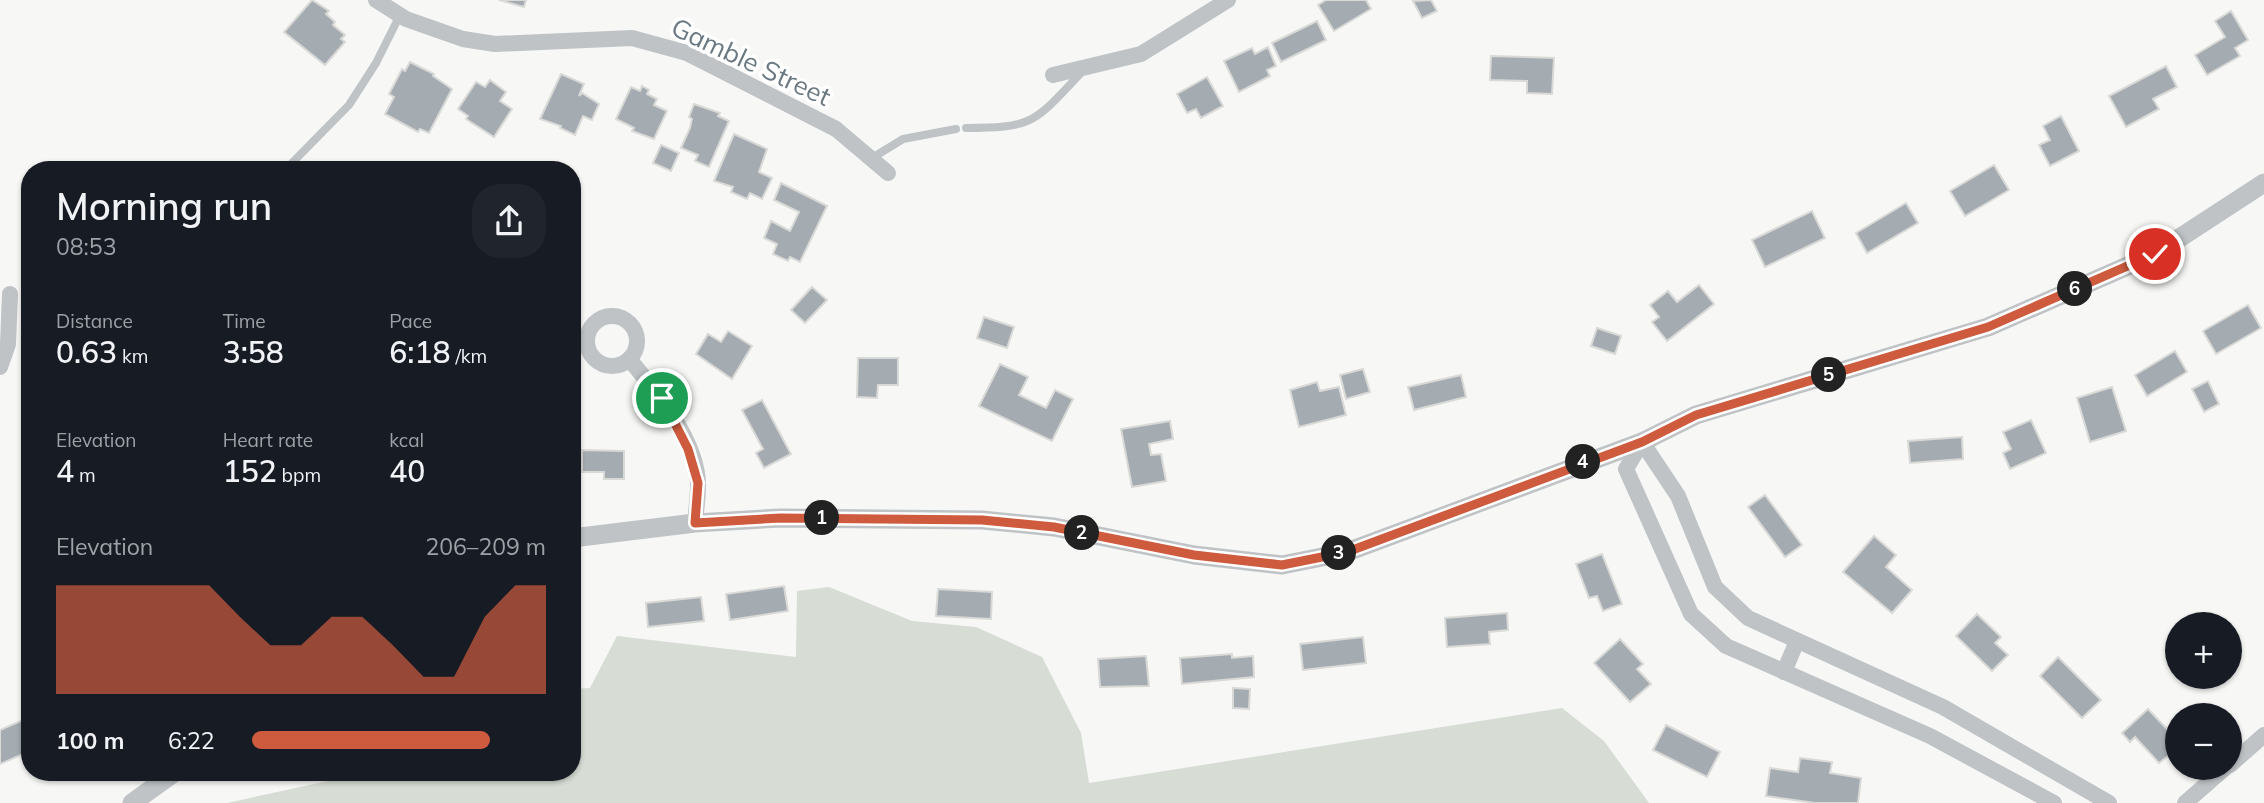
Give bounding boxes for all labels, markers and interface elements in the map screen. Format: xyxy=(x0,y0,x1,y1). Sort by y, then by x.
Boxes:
street label: Gamble Street xyxy=(666,10,836,113)
text: Morning run xyxy=(56,182,272,230)
button: share xyxy=(472,184,546,258)
pin xyxy=(2125,224,2185,284)
text: 08:53 xyxy=(56,232,116,261)
icon: check xyxy=(2136,235,2174,273)
pin: 6 xyxy=(2058,272,2092,306)
text: 6 xyxy=(2069,276,2080,300)
text: Distance xyxy=(56,309,133,333)
text: Time xyxy=(223,309,266,333)
text: Pace xyxy=(389,309,432,333)
text: 0.63 xyxy=(56,333,117,371)
text: 3:58 xyxy=(223,333,284,371)
text: 6:18 xyxy=(389,333,450,371)
text: km xyxy=(117,344,149,368)
text: /km xyxy=(450,344,487,368)
pin: 5 xyxy=(1812,358,1846,392)
text: 5 xyxy=(1823,362,1834,386)
pin xyxy=(632,368,692,428)
icon: arrive xyxy=(643,379,681,417)
text: Elevation xyxy=(56,428,136,452)
text: Heart rate xyxy=(223,428,313,452)
text: kcal xyxy=(389,428,424,452)
pin: 4 xyxy=(1566,444,1600,480)
text: 4 xyxy=(1577,449,1588,473)
text: 4 xyxy=(56,452,74,490)
text: 152 xyxy=(223,452,277,490)
text: 40 xyxy=(389,452,425,490)
text: m xyxy=(74,463,96,487)
text: bpm xyxy=(277,463,321,487)
pin: 1 xyxy=(804,500,840,536)
text: 1 xyxy=(816,505,827,529)
pin: 2 xyxy=(1064,516,1100,550)
text: 2 xyxy=(1076,520,1087,544)
text: Elevation xyxy=(56,532,153,561)
text: 206–209 m xyxy=(425,532,546,561)
pin: 3 xyxy=(1322,536,1356,570)
text: 3 xyxy=(1333,540,1344,564)
map controls xyxy=(2165,612,2242,780)
button: + xyxy=(2165,612,2242,689)
button: − xyxy=(2165,703,2242,780)
text: 100 m xyxy=(56,726,124,755)
text: 6:22 xyxy=(168,726,215,755)

